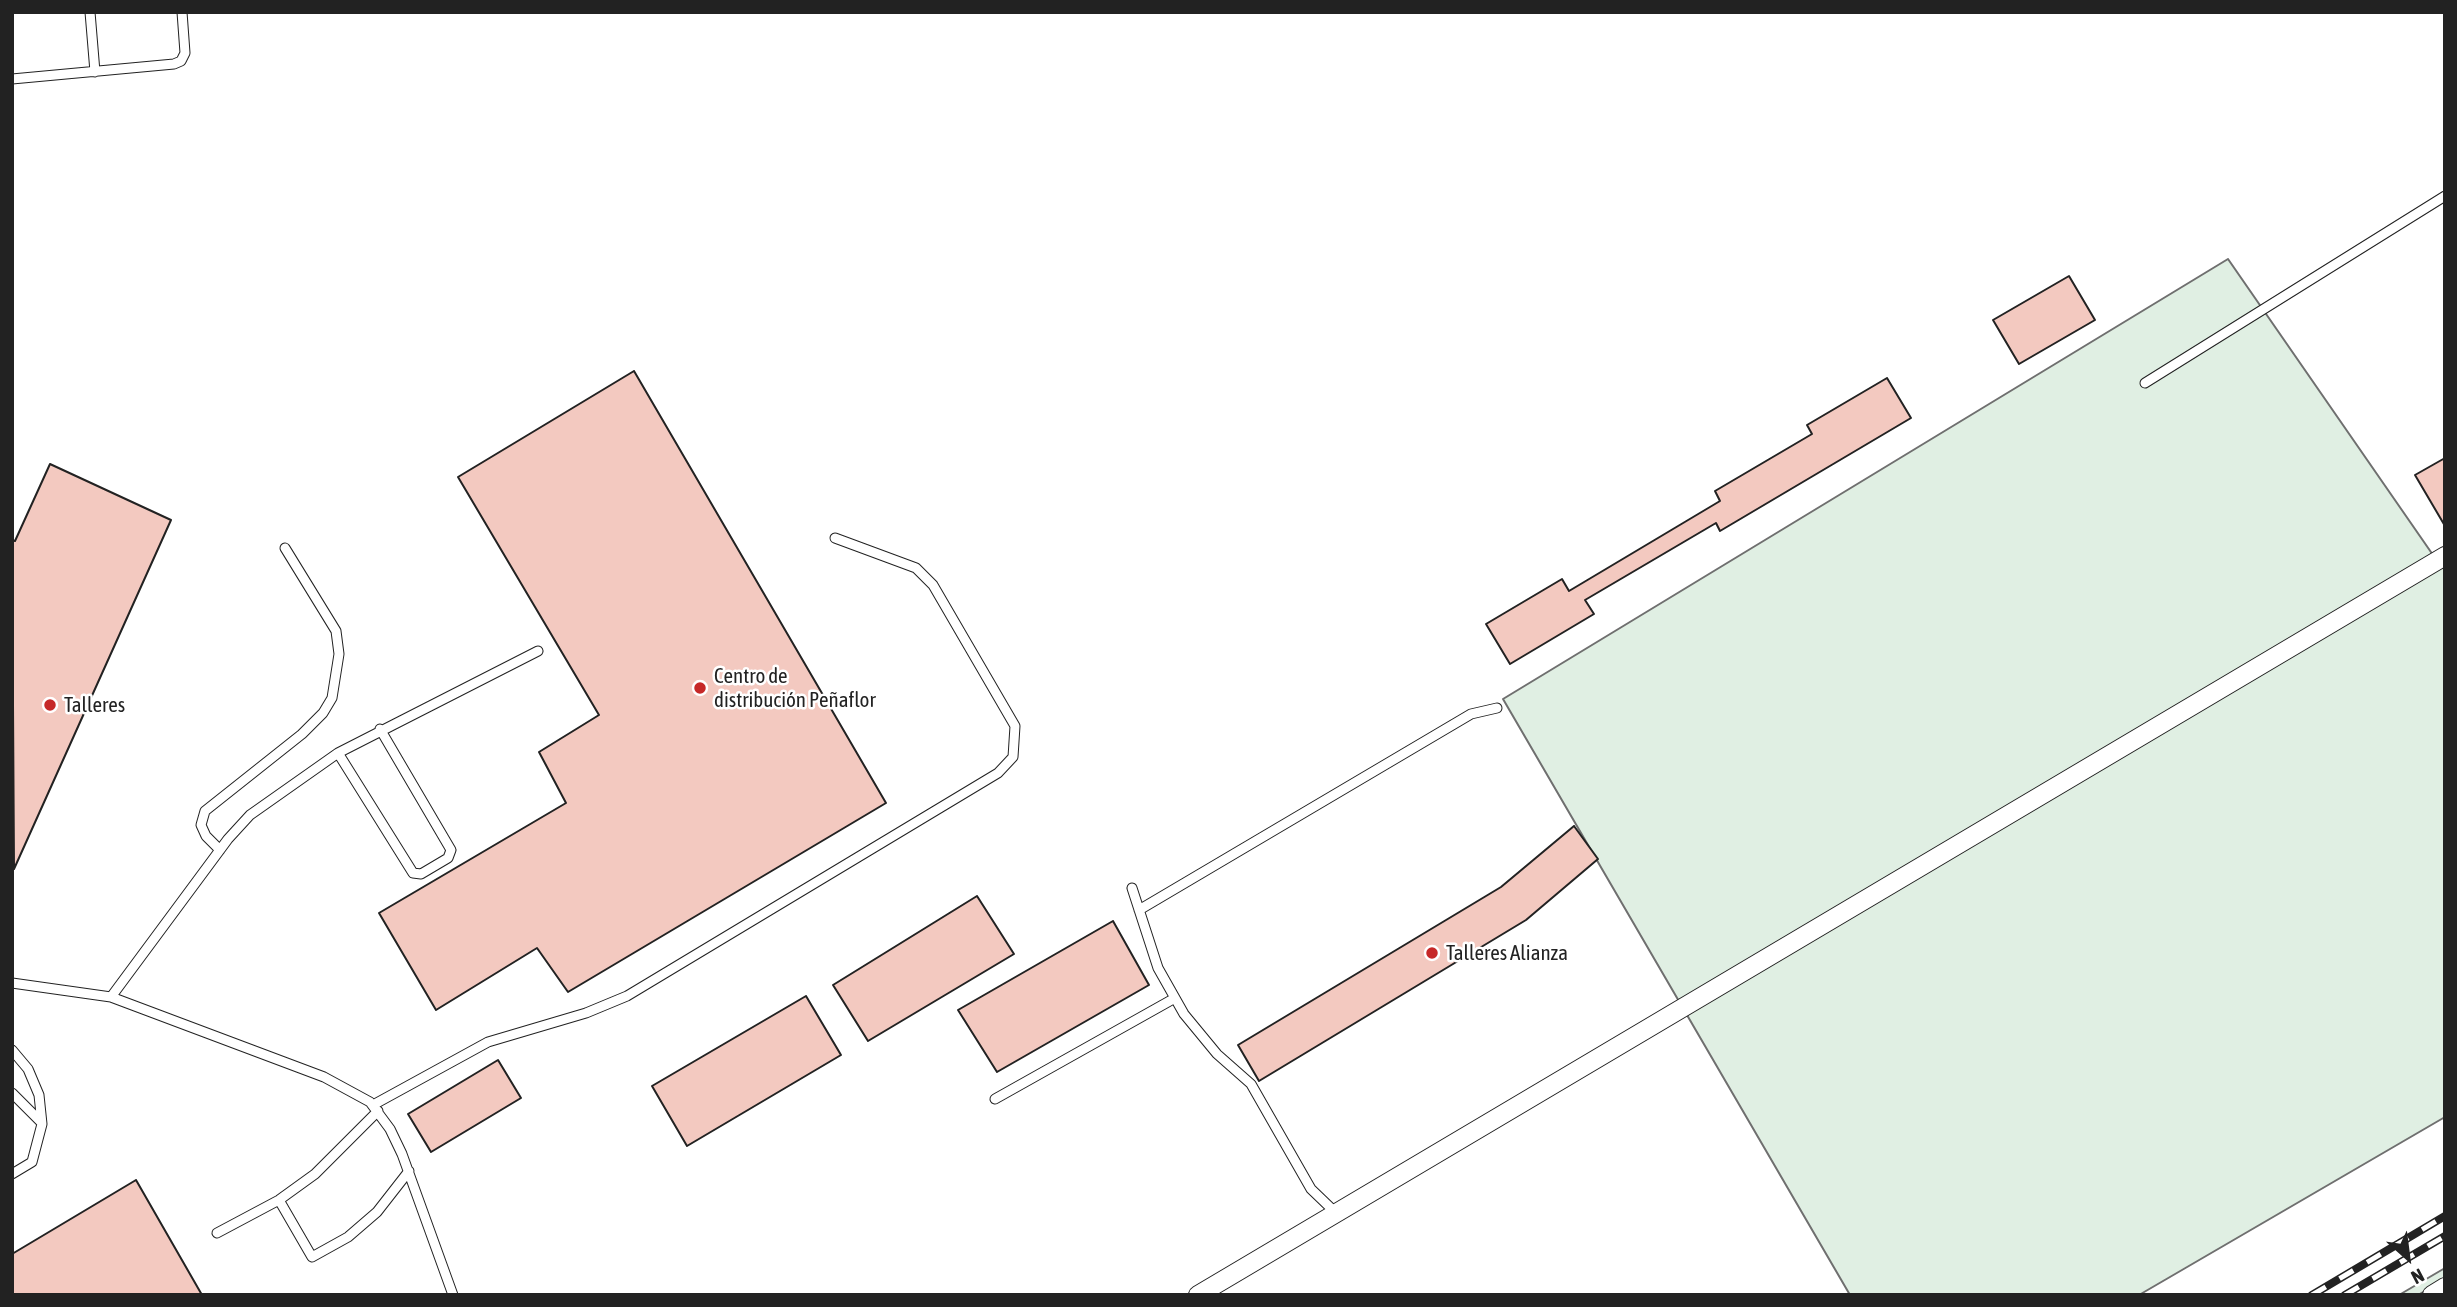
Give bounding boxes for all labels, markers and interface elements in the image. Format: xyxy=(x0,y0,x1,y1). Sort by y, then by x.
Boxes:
place label: Centro de distribución Peñaflor xyxy=(714,663,876,713)
marker: Centro de distribución Peñaflor xyxy=(692,680,708,696)
place label: Talleres xyxy=(64,692,125,718)
marker: Talleres xyxy=(42,697,58,713)
place label: Talleres Alianza xyxy=(1446,940,1568,966)
marker: Talleres Alianza xyxy=(1424,945,1440,961)
north arrow xyxy=(2373,1223,2443,1293)
text: N xyxy=(2408,1264,2428,1289)

